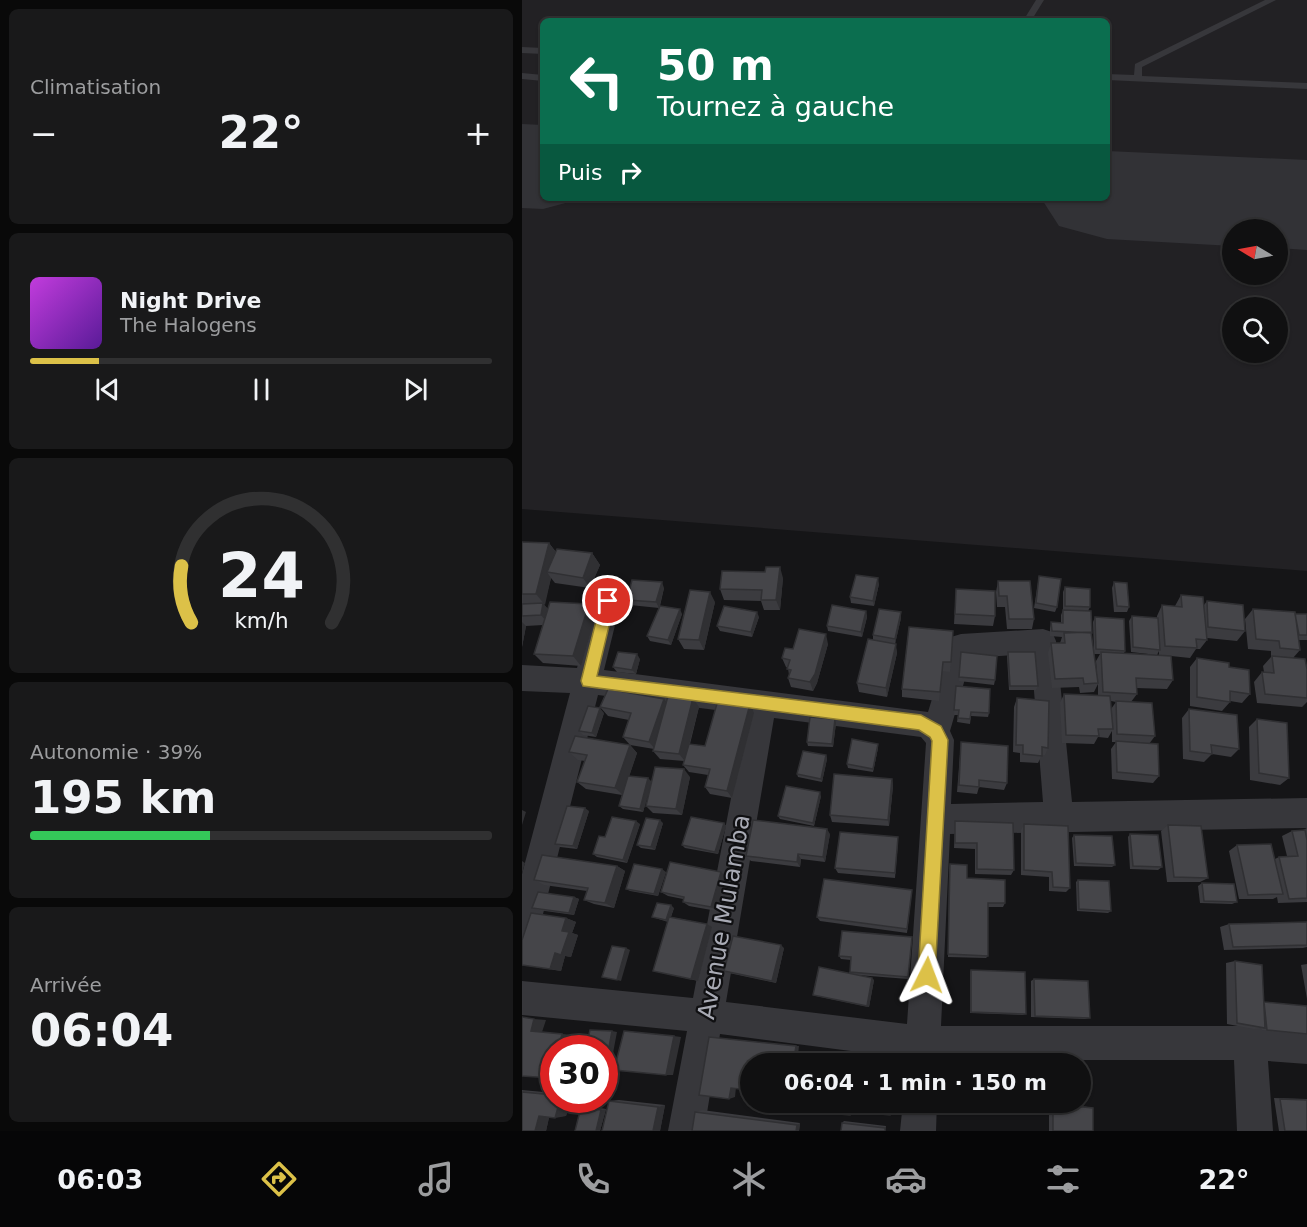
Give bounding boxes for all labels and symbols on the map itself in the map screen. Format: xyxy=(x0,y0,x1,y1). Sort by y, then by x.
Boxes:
north arrow xyxy=(1222,219,1288,285)
pin xyxy=(582,575,633,626)
street label: Avenue Mulamba xyxy=(692,812,756,1022)
position arrow xyxy=(895,943,959,1007)
speed limit sign: 30 xyxy=(540,1035,618,1113)

